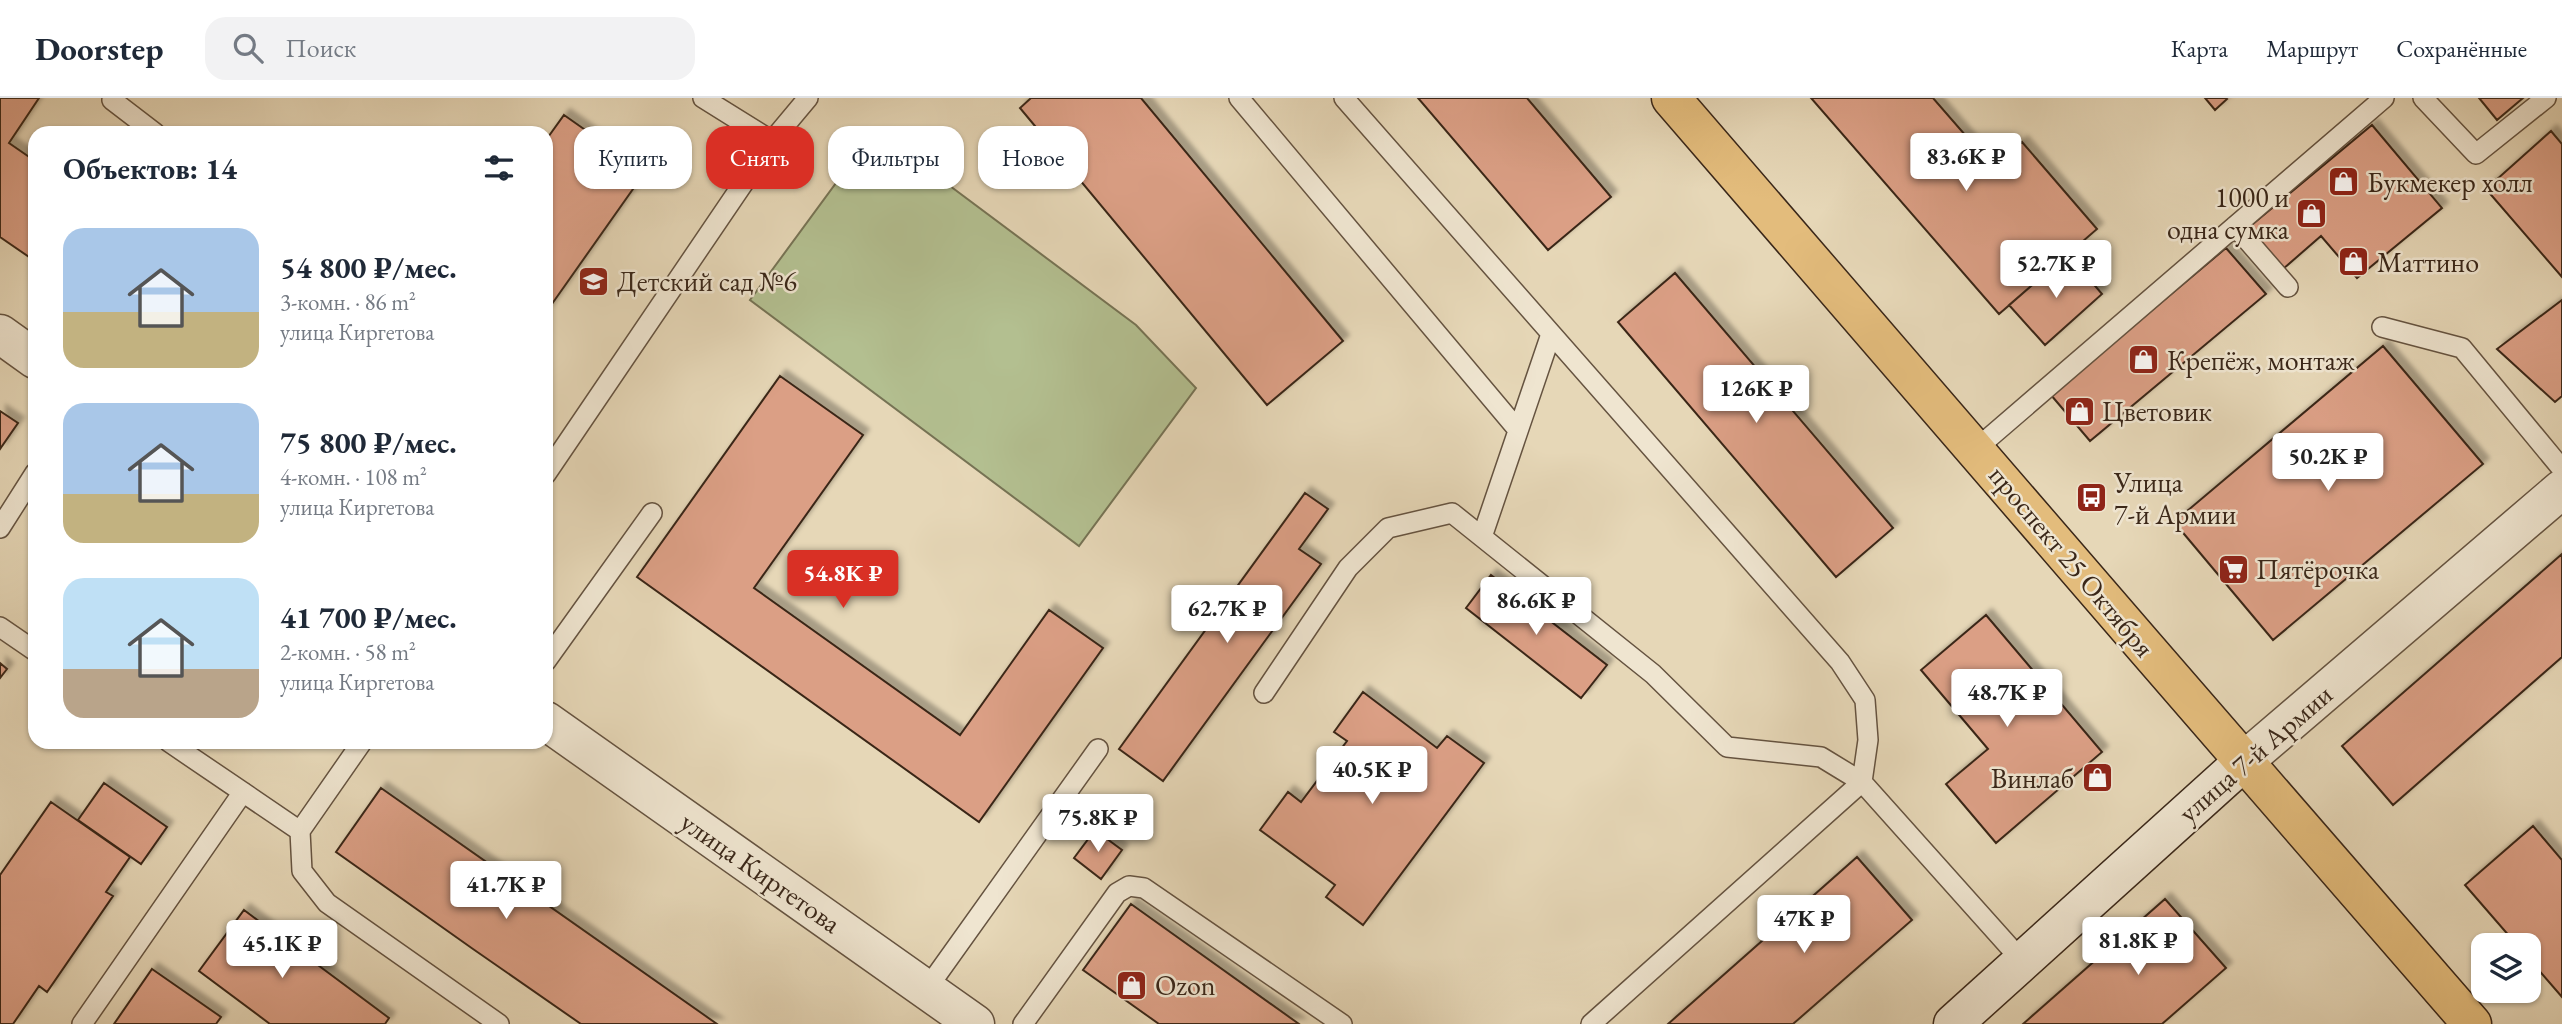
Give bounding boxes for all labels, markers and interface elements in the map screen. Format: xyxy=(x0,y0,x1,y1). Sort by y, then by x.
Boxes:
search box xyxy=(205,17,695,80)
text: Doorstep xyxy=(35,27,163,70)
icon: search xyxy=(229,29,267,67)
text: Поиск xyxy=(285,31,356,65)
text: Карта xyxy=(2171,33,2228,64)
text: Маршрут xyxy=(2266,33,2358,64)
text: Сохранённые xyxy=(2396,33,2527,64)
chip: Купить xyxy=(574,126,692,189)
chip: Снять xyxy=(706,126,814,189)
chip: Фильтры xyxy=(828,126,964,189)
chip: Новое xyxy=(978,126,1088,189)
pin: 83.6K ₽ xyxy=(1901,134,2031,193)
text: 83.6K ₽ xyxy=(1926,141,2006,171)
text: Объектов: 14 xyxy=(63,149,237,188)
icon: filters xyxy=(480,149,518,187)
place label: Букмекер холл xyxy=(2367,164,2533,200)
shop icon: Букмекер холл xyxy=(2327,165,2361,199)
place label: 1000 и одна сумка xyxy=(2167,179,2290,247)
shop icon: 1000 и одна сумка xyxy=(2295,196,2329,230)
pin: 52.7K ₽ xyxy=(1991,240,2121,300)
place label: Маттино xyxy=(2377,244,2479,280)
shop icon: Маттино xyxy=(2337,245,2371,279)
text: 54 800 ₽/мес. xyxy=(280,248,457,287)
text: 52.7K ₽ xyxy=(2016,248,2096,278)
icon: home xyxy=(119,256,203,340)
place label: Детский сад №6 xyxy=(617,263,797,299)
school or university icon: Детский сад №6 xyxy=(577,264,611,298)
text: 3-комн. · 86 m² xyxy=(280,287,416,317)
text: улица Киргетова xyxy=(280,317,434,347)
place label: Крепёж, монтаж xyxy=(2167,342,2355,378)
shop icon: Крепёж, монтаж xyxy=(2127,343,2161,377)
pin: 126K ₽ xyxy=(1699,366,1813,425)
text: 126K ₽ xyxy=(1719,373,1793,403)
place label: Цветовик xyxy=(2102,393,2212,429)
shop icon: Цветовик xyxy=(2062,394,2096,428)
text: 75 800 ₽/мес. xyxy=(280,423,457,462)
icon: home xyxy=(119,431,203,515)
pin: 50.2K ₽ xyxy=(2263,434,2393,493)
text: 50.2K ₽ xyxy=(2288,441,2368,471)
street label: проспект 25 Октября xyxy=(1981,458,2163,664)
text: 4-комн. · 108 m² xyxy=(280,462,427,492)
place label: Улица 7-й Армии xyxy=(2113,464,2236,532)
bus stop icon: Улица 7-й Армии xyxy=(2074,481,2108,515)
text: улица Киргетова xyxy=(280,492,434,522)
pin: 54.8K ₽ xyxy=(778,550,908,610)
place label: Пятёрочка xyxy=(2256,551,2380,587)
supermarket icon: Пятёрочка xyxy=(2216,552,2250,586)
text: 54.8K ₽ xyxy=(803,558,883,588)
pin: 86.6K ₽ xyxy=(1471,578,1601,637)
text: 86.6K ₽ xyxy=(1496,585,1576,615)
pin: 62.7K ₽ xyxy=(1162,586,1292,645)
text: 62.7K ₽ xyxy=(1187,593,1267,623)
text: 41 700 ₽/мес. xyxy=(280,598,457,637)
icon: home xyxy=(119,606,203,690)
text: 2-комн. · 58 m² xyxy=(280,637,416,667)
text: улица Киргетова xyxy=(280,667,434,697)
pin: 48.7K ₽ xyxy=(1942,670,2072,729)
street label: улица 7-й Армии xyxy=(2170,676,2340,830)
text: 48.7K ₽ xyxy=(1967,677,2047,707)
pin: 40.5K ₽ xyxy=(1307,746,1437,806)
text: 40.5K ₽ xyxy=(1332,754,1412,784)
place label: Винлаб xyxy=(1991,760,2074,796)
shop icon: Винлаб xyxy=(2080,761,2114,795)
pin: 75.8K ₽ xyxy=(1033,794,1163,854)
text: 75.8K ₽ xyxy=(1058,802,1138,832)
street label: улица Киргетова xyxy=(674,803,849,941)
pin: 41.7K ₽ xyxy=(441,862,571,921)
text: 41.7K ₽ xyxy=(466,869,546,899)
pin: 47K ₽ xyxy=(1755,896,1853,955)
text: 47K ₽ xyxy=(1773,903,1835,933)
pin: 81.8K ₽ xyxy=(2073,918,2203,977)
pin: 45.1K ₽ xyxy=(217,920,347,980)
text: 81.8K ₽ xyxy=(2098,925,2178,955)
text: 45.1K ₽ xyxy=(242,928,322,958)
map controls xyxy=(2471,933,2541,1003)
button: layers xyxy=(2471,933,2541,1003)
place label: Ozon xyxy=(1155,967,1216,1003)
shop icon: Ozon xyxy=(1115,968,1149,1002)

